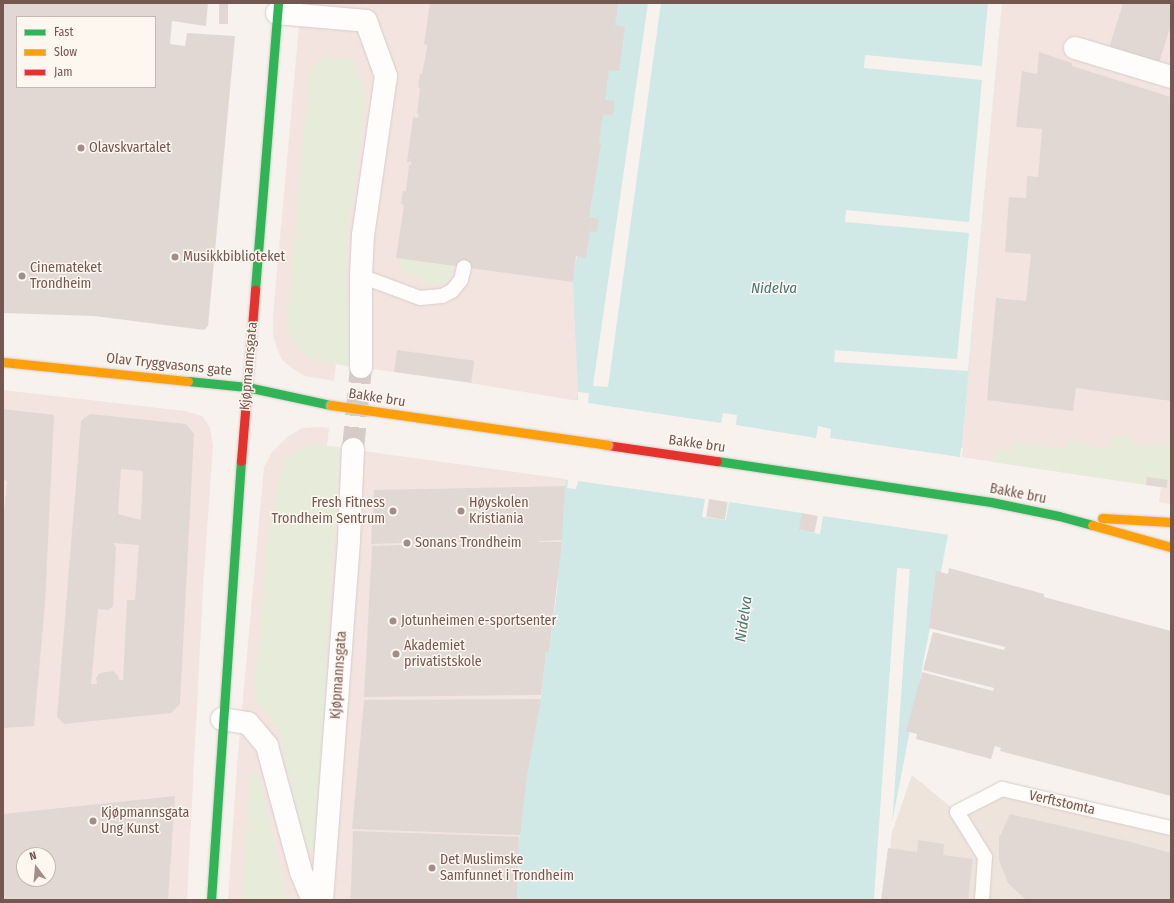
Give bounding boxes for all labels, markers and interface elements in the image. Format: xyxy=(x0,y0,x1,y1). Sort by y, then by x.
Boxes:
legend xyxy=(16,16,156,88)
text: Fast xyxy=(54,25,73,39)
text: Slow xyxy=(54,45,77,59)
text: Jam xyxy=(54,65,72,79)
place label: Olavskvartalet xyxy=(89,140,171,156)
marker: Olavskvartalet xyxy=(76,143,86,153)
place label: Musikkbiblioteket xyxy=(183,249,285,265)
marker: Musikkbiblioteket xyxy=(170,252,180,262)
place label: Cinemateket Trondheim xyxy=(30,260,102,292)
marker: Cinemateket Trondheim xyxy=(17,271,27,281)
water label: Nidelva xyxy=(751,280,797,298)
street label: Kjøpmannsgata xyxy=(237,321,261,411)
street label: Olav Tryggvasons gate xyxy=(105,350,233,380)
street label: Bakke bru xyxy=(347,385,407,411)
street label: Bakke bru xyxy=(667,432,727,456)
street label: Bakke bru xyxy=(988,480,1048,508)
place label: Fresh Fitness Trondheim Sentrum xyxy=(272,495,385,528)
place label: Høyskolen Kristiania xyxy=(469,495,529,528)
marker: Fresh Fitness Trondheim Sentrum xyxy=(388,506,398,516)
marker: Høyskolen Kristiania xyxy=(456,506,466,516)
place label: Sonans Trondheim xyxy=(415,535,522,551)
marker: Sonans Trondheim xyxy=(402,538,412,548)
water label: Nidelva xyxy=(732,595,756,643)
place label: Jotunheimen e-sportsenter xyxy=(401,613,556,629)
marker: Jotunheimen e-sportsenter xyxy=(388,616,398,626)
street label: Kjøpmannsgata xyxy=(328,630,350,720)
place label: Akademiet privatistskole xyxy=(404,638,482,670)
marker: Akademiet privatistskole xyxy=(391,649,401,659)
street label: Verftstomta xyxy=(1027,787,1097,819)
place label: Kjøpmannsgata Ung Kunst xyxy=(101,805,189,838)
marker: Kjøpmannsgata Ung Kunst xyxy=(88,816,98,826)
north arrow xyxy=(16,847,56,887)
text: N xyxy=(28,849,38,863)
place label: Det Muslimske Samfunnet i Trondheim xyxy=(440,852,574,884)
marker: Det Muslimske Samfunnet i Trondheim xyxy=(427,863,437,873)

